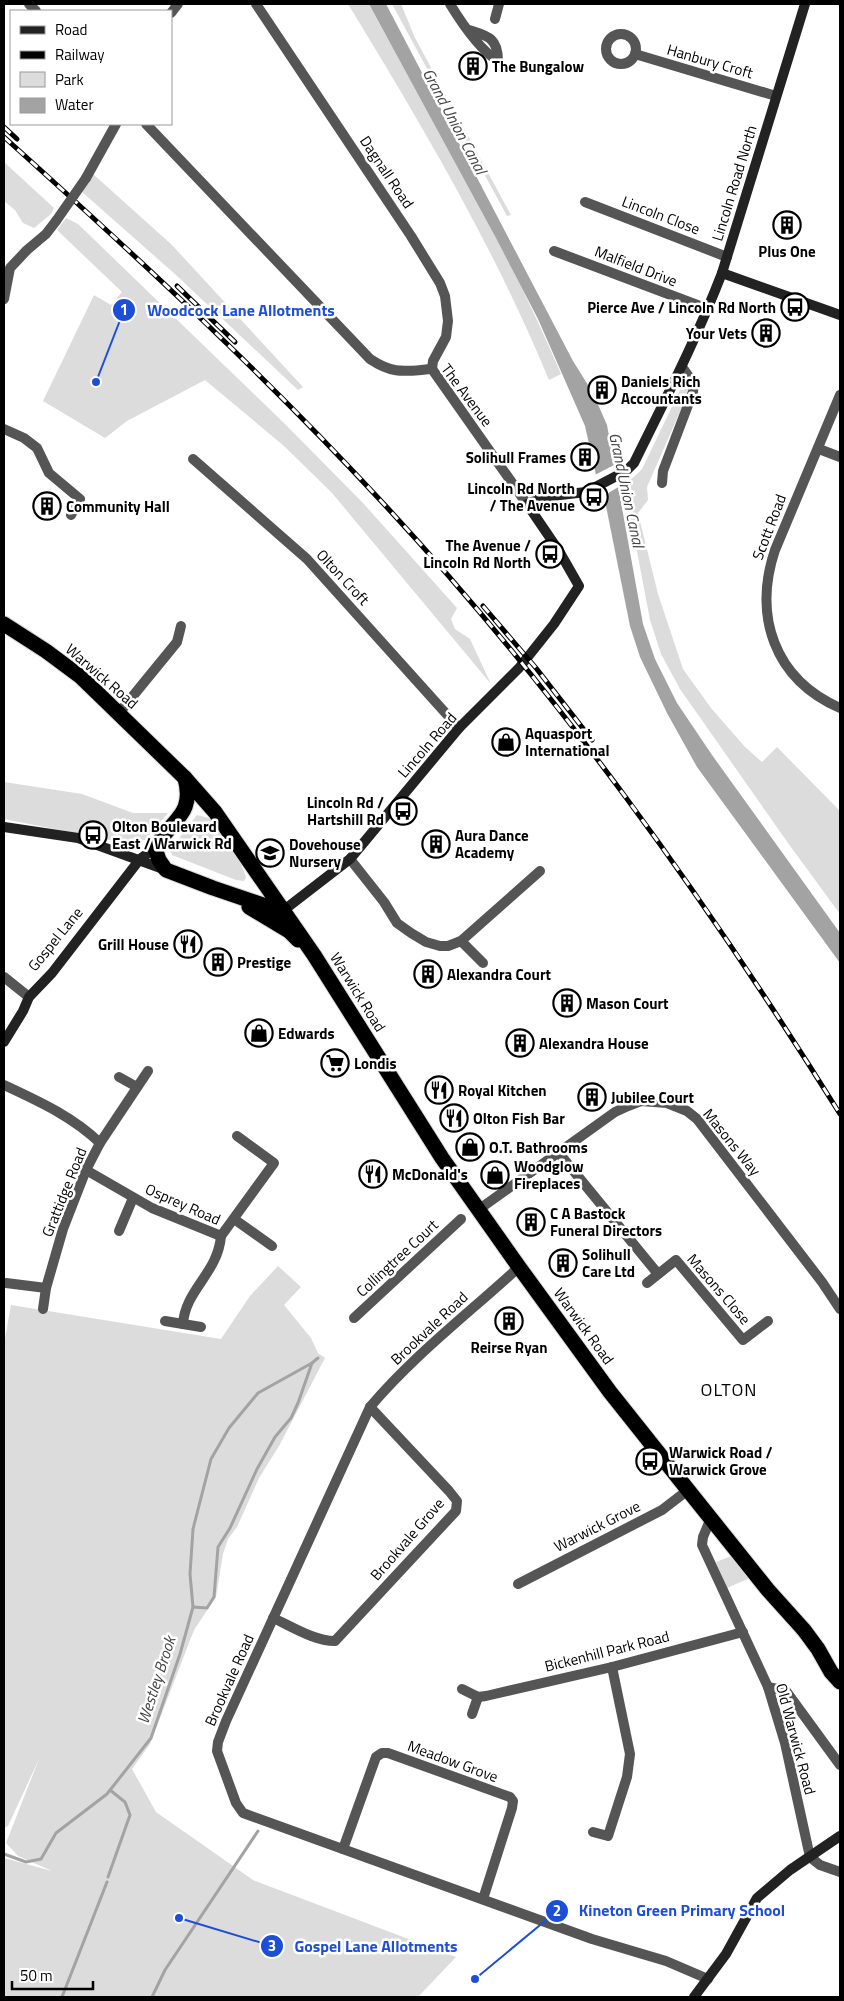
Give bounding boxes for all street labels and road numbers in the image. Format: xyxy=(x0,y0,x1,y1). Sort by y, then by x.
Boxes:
street label: Hanbury Croft xyxy=(664,38,756,84)
street label: Lincoln Road North xyxy=(705,122,763,244)
street label: Dagnall Road xyxy=(354,131,420,213)
street label: Lincoln Close xyxy=(619,190,703,240)
street label: Malfield Drive xyxy=(591,240,681,292)
street label: The Avenue xyxy=(436,359,498,431)
street label: Scott Road xyxy=(746,491,792,563)
street label: Olton Croft xyxy=(311,544,376,611)
street label: Warwick Road xyxy=(60,638,144,714)
street label: Lincoln Road xyxy=(392,707,462,783)
street label: Gospel Lane xyxy=(22,902,88,976)
street label: Warwick Road xyxy=(324,948,392,1036)
street label: Masons Way xyxy=(698,1103,766,1181)
street label: Grattidge Road xyxy=(36,1144,92,1240)
street label: Osprey Road xyxy=(142,1177,224,1231)
street label: Collingtree Court xyxy=(351,1213,444,1302)
street label: Masons Close xyxy=(682,1248,756,1330)
street label: Warwick Road xyxy=(548,1283,620,1369)
street label: Brookvale Road xyxy=(385,1286,473,1370)
street label: Brookvale Grove xyxy=(365,1493,449,1585)
street label: Warwick Grove xyxy=(550,1494,644,1558)
street label: Bickenhill Park Road xyxy=(542,1624,672,1678)
street label: Brookvale Road xyxy=(198,1630,260,1730)
street label: Old Warwick Road xyxy=(770,1681,822,1797)
street label: Meadow Grove xyxy=(404,1734,502,1788)

